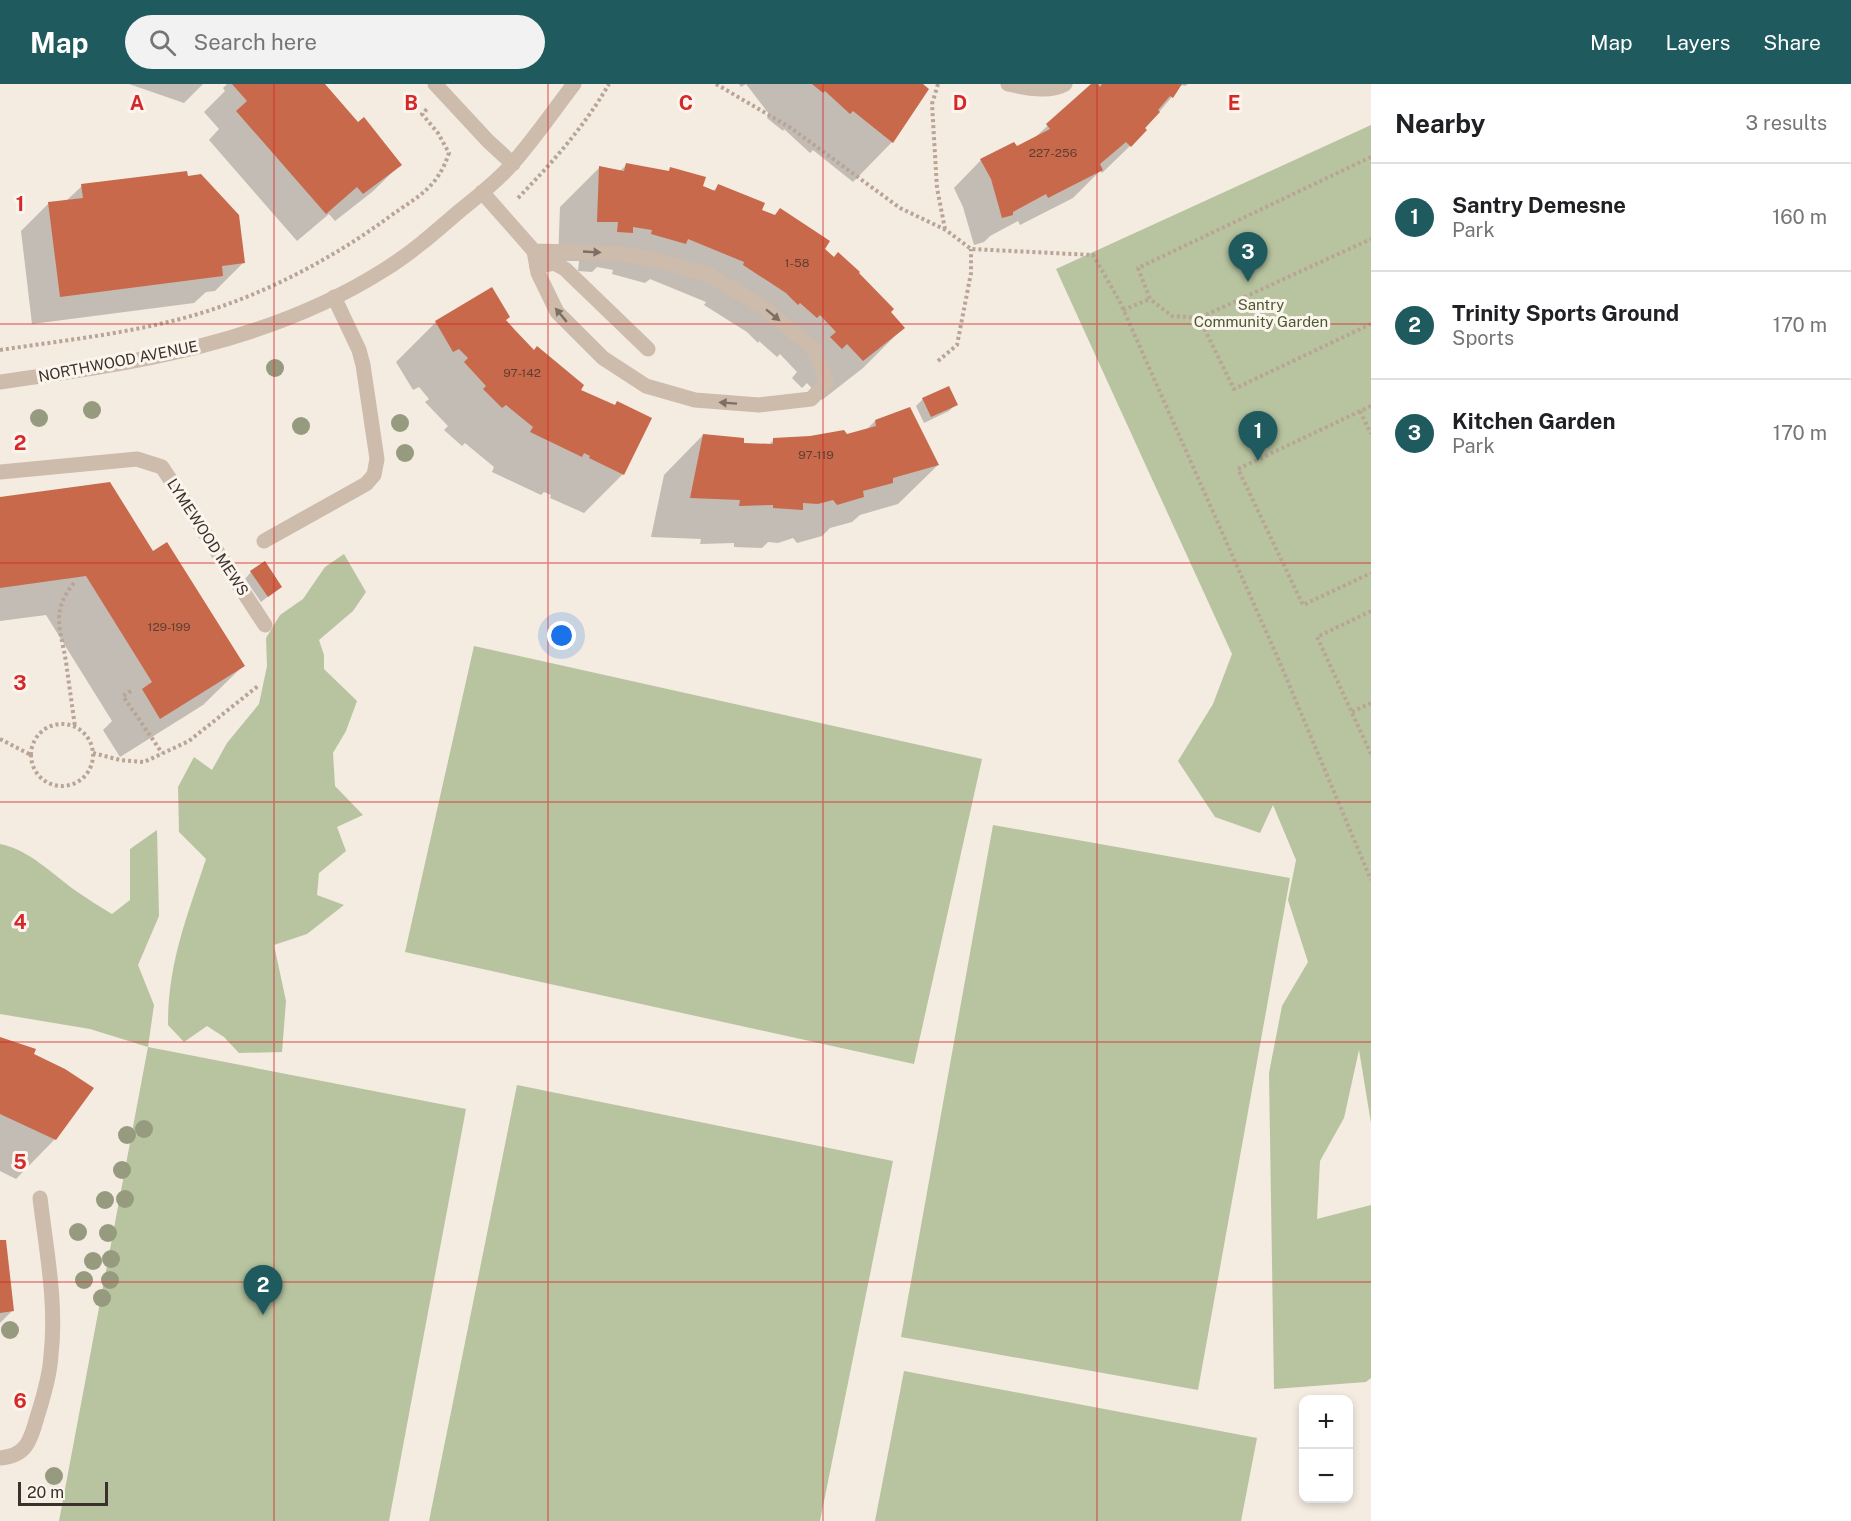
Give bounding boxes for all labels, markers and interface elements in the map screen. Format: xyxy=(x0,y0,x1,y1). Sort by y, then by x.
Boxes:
search box xyxy=(125,15,545,69)
text: Map xyxy=(30,26,89,59)
icon: search xyxy=(146,26,179,59)
text: Search here xyxy=(194,29,317,55)
text: Map xyxy=(1590,30,1633,55)
text: Layers xyxy=(1666,30,1730,55)
text: Share xyxy=(1763,30,1821,55)
text: A xyxy=(130,91,144,115)
text: B xyxy=(404,91,418,115)
text: C xyxy=(679,91,693,115)
text: D xyxy=(953,91,967,115)
text: E xyxy=(1228,91,1240,115)
text: Nearby xyxy=(1395,108,1485,139)
text: 3 results xyxy=(1746,111,1827,135)
house number: 227-256 xyxy=(1029,146,1077,160)
text: 1 xyxy=(16,192,24,216)
text: Santry Demesne xyxy=(1452,192,1626,218)
text: 1 xyxy=(1410,205,1419,229)
text: 160 m xyxy=(1772,205,1827,229)
text: Park xyxy=(1452,218,1495,242)
pin: 3 xyxy=(1228,232,1268,282)
one-way arrow xyxy=(583,247,602,257)
house number: 1-58 xyxy=(785,256,810,270)
park label: Santry Community Garden xyxy=(1194,296,1328,330)
text: Trinity Sports Ground xyxy=(1452,300,1679,326)
one-way arrow xyxy=(555,307,568,323)
one-way arrow xyxy=(765,308,780,321)
text: 2 xyxy=(1408,313,1421,337)
text: 170 m xyxy=(1773,313,1827,337)
text: Sports xyxy=(1452,326,1514,350)
street label: NORTHWOOD AVENUE xyxy=(37,337,199,385)
house number: 97-142 xyxy=(503,366,541,380)
one-way arrow xyxy=(718,398,737,407)
text: Kitchen Garden xyxy=(1452,408,1615,434)
pin: 1 xyxy=(1238,412,1278,461)
text: 3 xyxy=(1408,421,1421,445)
text: 170 m xyxy=(1773,421,1827,445)
text: 2 xyxy=(14,431,26,455)
text: Park xyxy=(1452,434,1495,458)
house number: 97-119 xyxy=(798,448,834,462)
street label: LYMEWOOD MEWS xyxy=(164,475,252,599)
house number: 129-199 xyxy=(148,620,190,634)
your location xyxy=(547,621,576,650)
text: 3 xyxy=(13,671,27,695)
text: 4 xyxy=(13,910,27,934)
text: 5 xyxy=(13,1150,27,1174)
pin: 2 xyxy=(244,1266,282,1315)
text: 6 xyxy=(13,1389,27,1413)
map controls xyxy=(1299,1395,1353,1503)
button: + xyxy=(1299,1395,1353,1449)
button: − xyxy=(1299,1449,1353,1503)
scale bar xyxy=(18,1479,108,1506)
text: 20 m xyxy=(27,1483,64,1502)

